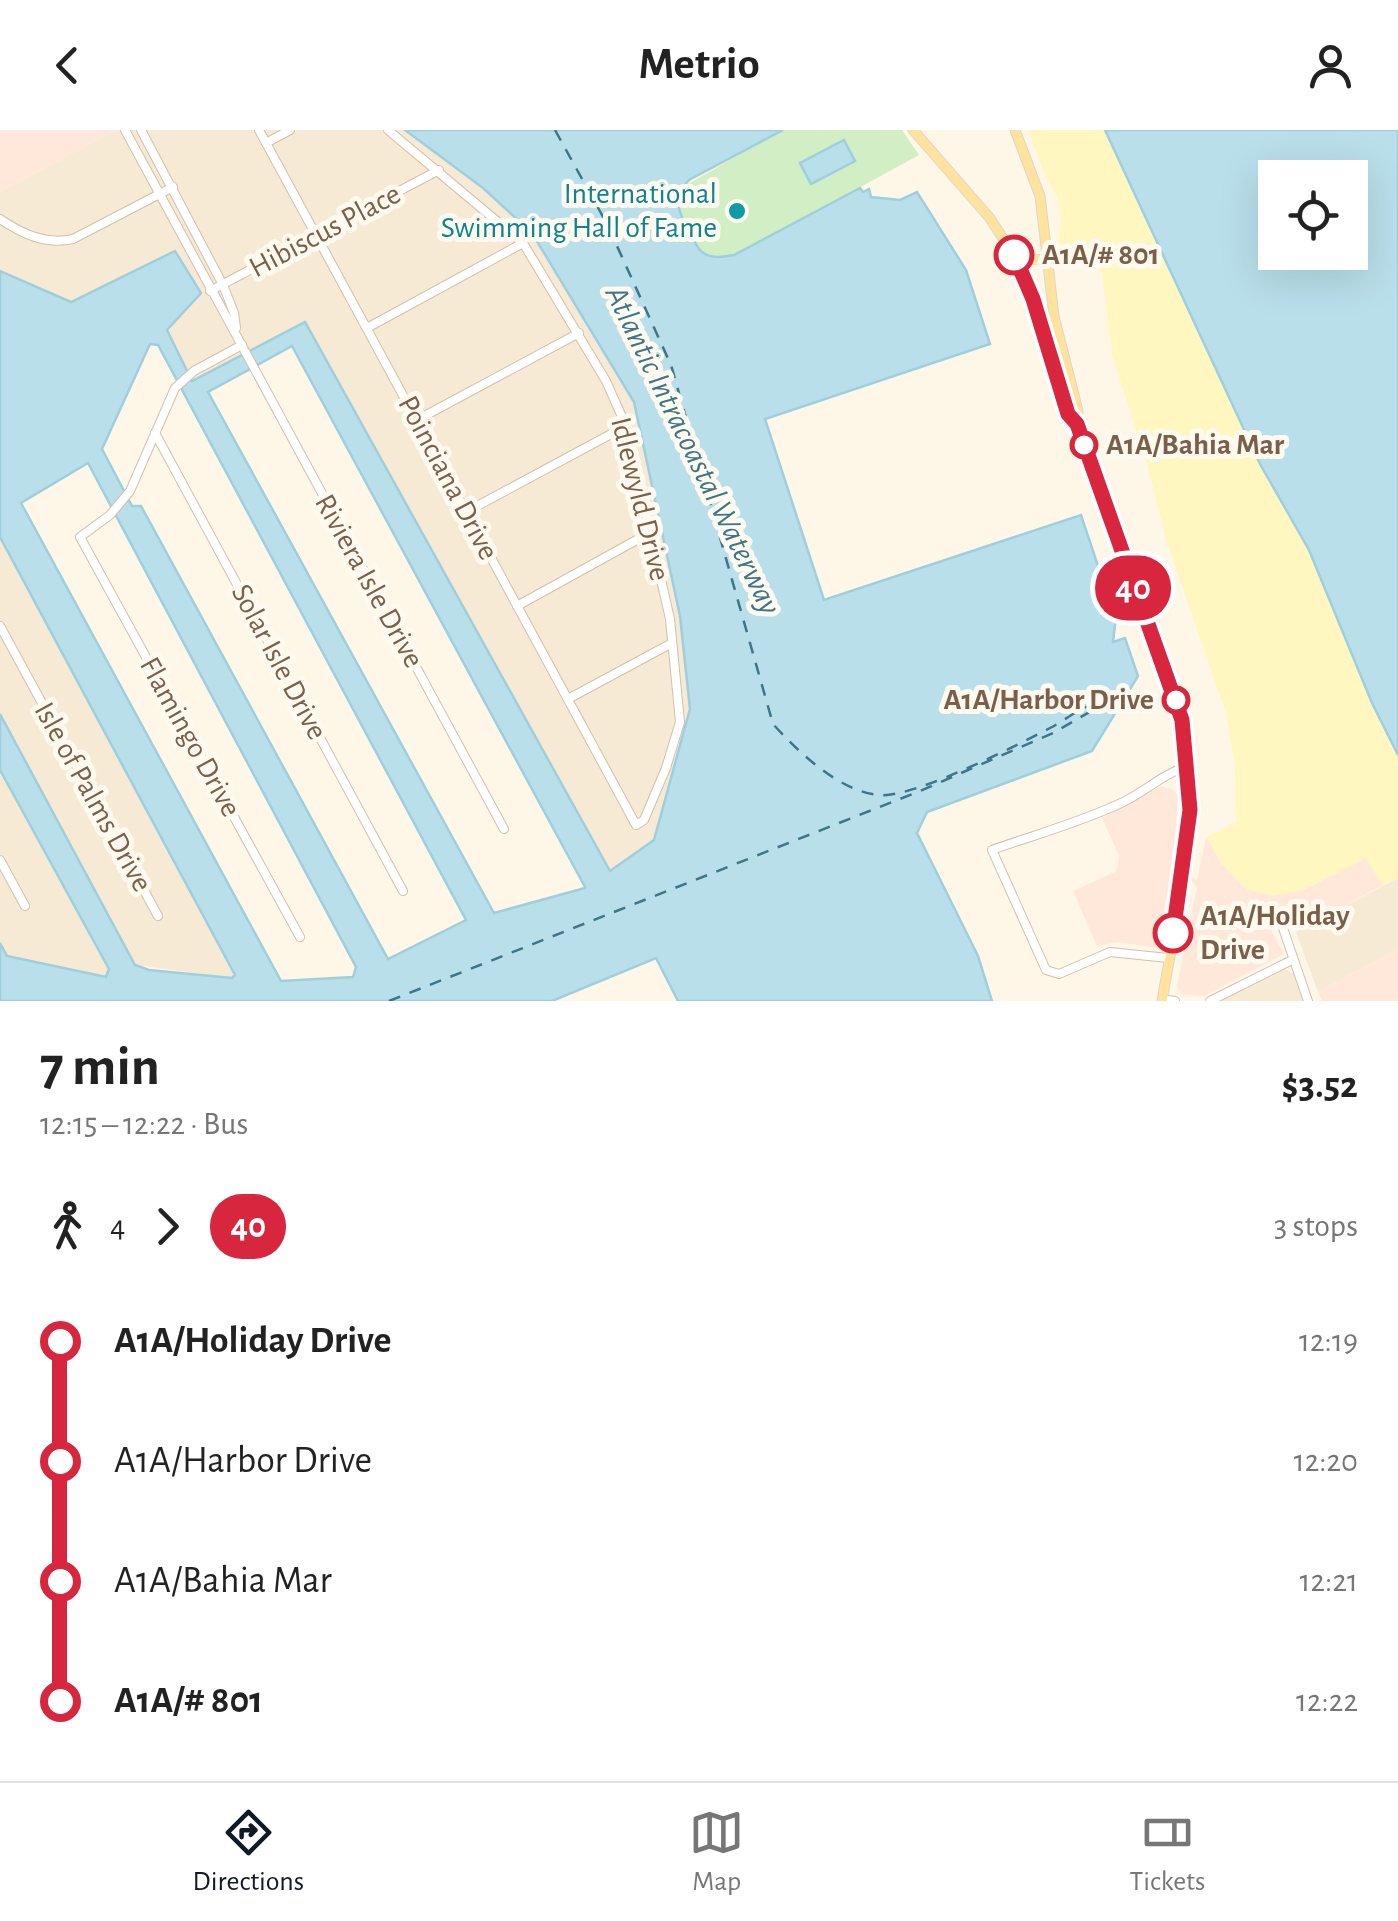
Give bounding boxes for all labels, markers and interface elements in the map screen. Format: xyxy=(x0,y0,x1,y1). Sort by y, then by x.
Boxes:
icon: back xyxy=(40,38,95,93)
icon: person xyxy=(1303,38,1358,93)
text: Metrio xyxy=(638,42,760,87)
map controls xyxy=(1258,160,1368,270)
button: locate xyxy=(1258,160,1368,270)
street label: Hibiscus Place xyxy=(244,179,406,283)
place label: International Swimming Hall of Fame xyxy=(441,179,717,243)
marker: International Swimming Hall of Fame xyxy=(726,200,748,222)
marker: A1A/# 801 xyxy=(995,236,1033,274)
place label: A1A/# 801 xyxy=(1042,240,1160,270)
water label: Atlantic Intracoastal Waterway xyxy=(599,280,786,619)
street label: Poinciana Drive xyxy=(392,391,504,565)
street label: Idlewyld Drive xyxy=(605,414,675,584)
place label: A1A/Bahia Mar xyxy=(1106,430,1285,460)
marker: A1A/Bahia Mar xyxy=(1071,432,1097,458)
street label: Riviera Isle Drive xyxy=(309,489,429,673)
line badge: 40 xyxy=(1088,556,1178,620)
text: 40 xyxy=(1115,571,1151,606)
street label: Solar Isle Drive xyxy=(226,579,332,745)
street label: Flamingo Drive xyxy=(134,652,246,822)
place label: A1A/Harbor Drive xyxy=(944,685,1154,715)
marker: A1A/Harbor Drive xyxy=(1163,687,1189,713)
street label: Isle of Palms Drive xyxy=(29,697,157,897)
place label: A1A/Holiday Drive xyxy=(1200,901,1350,965)
marker: A1A/Holiday Drive xyxy=(1154,914,1192,952)
text: 7 min xyxy=(40,1040,160,1095)
text: $3.52 xyxy=(1282,1067,1358,1105)
text: 12:15 – 12:22 · Bus xyxy=(40,1108,248,1140)
icon: walk xyxy=(40,1199,95,1254)
icon: forward xyxy=(140,1199,195,1254)
text: 40 xyxy=(230,1209,266,1244)
text: 4 xyxy=(110,1210,125,1242)
text: 3 stops xyxy=(1274,1210,1358,1242)
text: A1A/Holiday Drive xyxy=(114,1322,391,1360)
text: 12:19 xyxy=(1299,1325,1358,1357)
text: A1A/Harbor Drive xyxy=(114,1442,372,1480)
text: 12:20 xyxy=(1294,1445,1358,1477)
text: A1A/Bahia Mar xyxy=(114,1562,332,1600)
text: 12:21 xyxy=(1300,1565,1358,1597)
text: A1A/# 801 xyxy=(114,1682,263,1720)
text: 12:22 xyxy=(1296,1685,1358,1717)
tab: Directions xyxy=(193,1805,304,1899)
tab: Map xyxy=(689,1805,744,1899)
tab: Tickets xyxy=(1130,1805,1205,1899)

